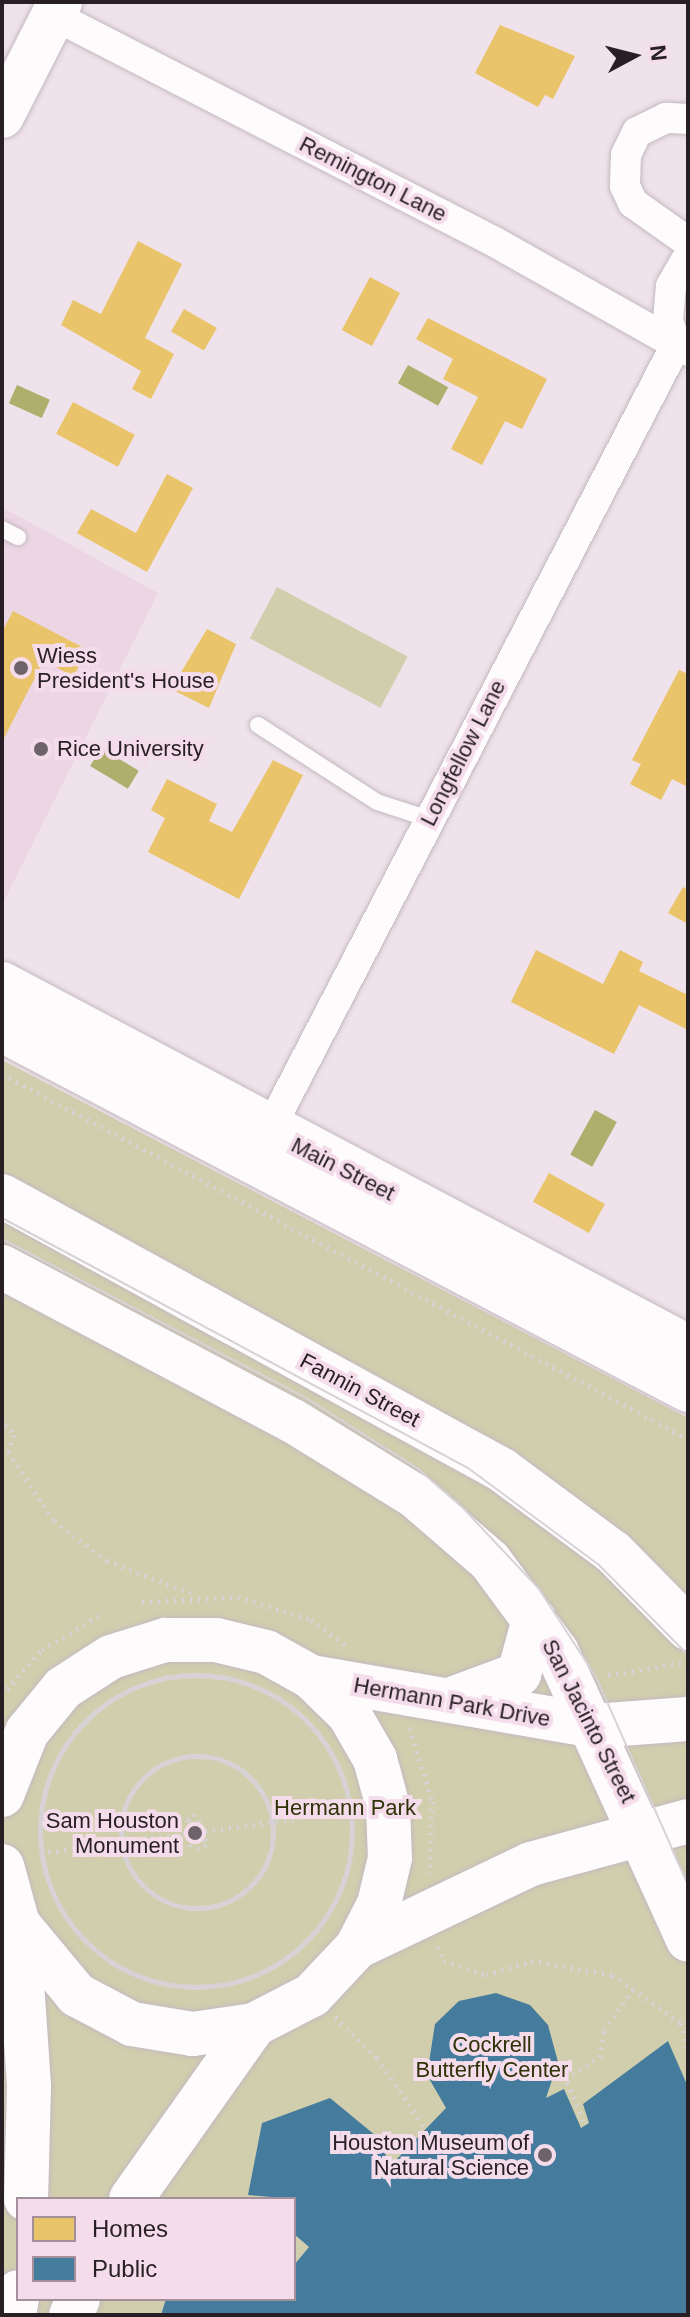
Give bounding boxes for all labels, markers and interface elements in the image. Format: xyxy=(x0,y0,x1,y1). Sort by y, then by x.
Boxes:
north arrow xyxy=(594,16,674,96)
text: N xyxy=(645,44,672,62)
street label: Remington Lane xyxy=(295,131,451,227)
place label: Wiess President's House xyxy=(37,642,215,694)
marker: Wiess President's House xyxy=(12,659,30,677)
street label: Longfellow Lane xyxy=(415,676,511,830)
place label: Rice University xyxy=(57,736,204,762)
marker: Rice University xyxy=(32,740,50,758)
street label: Main Street xyxy=(287,1132,399,1206)
street label: Fannin Street xyxy=(295,1347,425,1433)
street label: San Jacinto Street xyxy=(536,1635,642,1807)
street label: Hermann Park Drive xyxy=(352,1672,552,1732)
park label: Hermann Park xyxy=(274,1795,416,1821)
place label: Sam Houston Monument xyxy=(46,1807,179,1858)
marker: Sam Houston Monument xyxy=(186,1824,204,1842)
park label: Cockrell Butterfly Center xyxy=(416,2031,568,2082)
place label: Houston Museum of Natural Science xyxy=(332,2129,529,2180)
marker: Houston Museum of Natural Science xyxy=(536,2146,554,2164)
legend xyxy=(16,2197,296,2301)
text: Homes xyxy=(92,2215,168,2242)
text: Public xyxy=(92,2255,157,2282)

